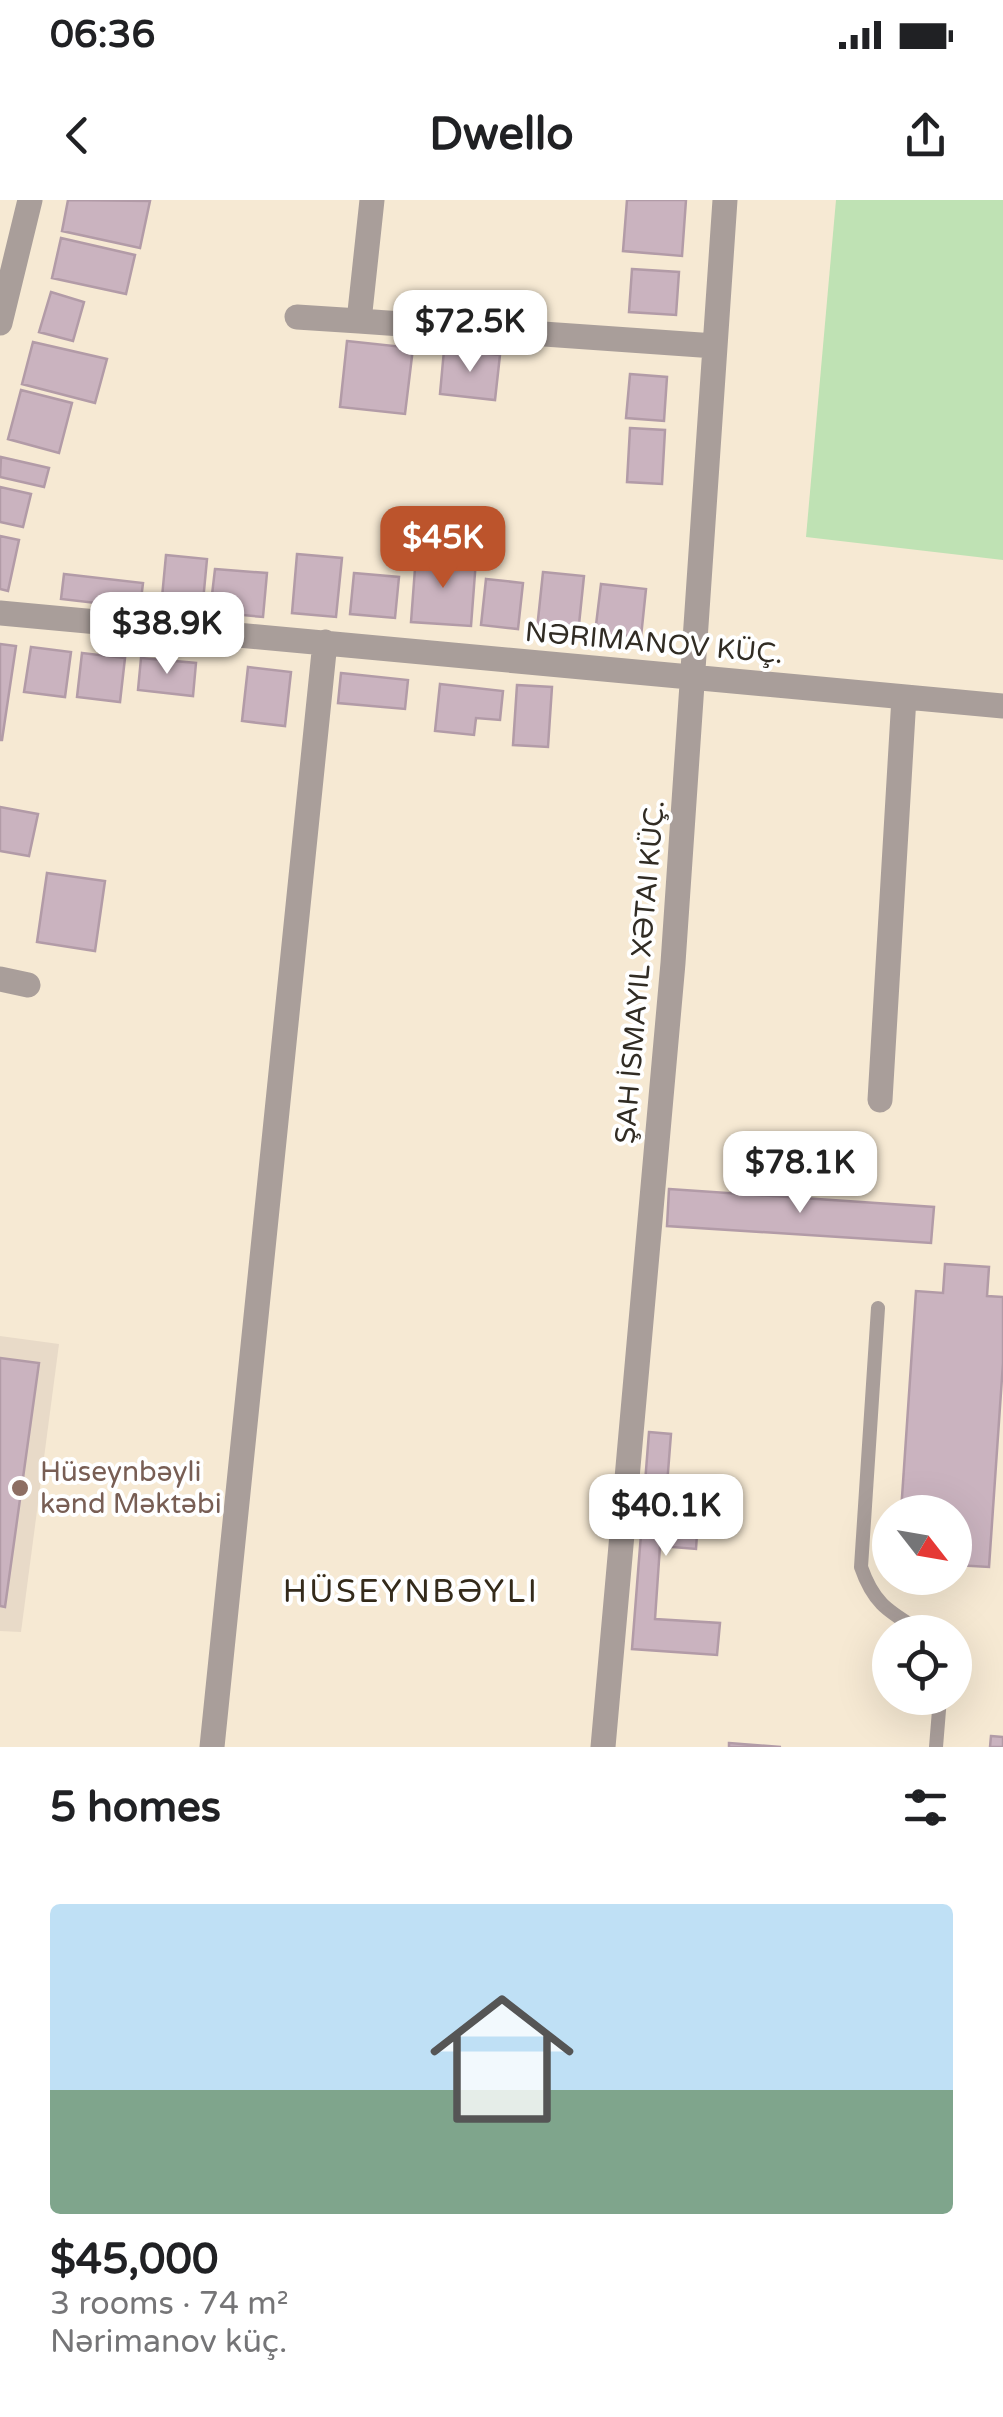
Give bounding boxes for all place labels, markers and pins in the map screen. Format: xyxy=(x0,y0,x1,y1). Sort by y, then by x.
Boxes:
pin: $72.5K xyxy=(389,290,551,375)
pin: $45K xyxy=(384,506,502,591)
pin: $38.9K xyxy=(86,592,248,677)
pin: $78.1K xyxy=(719,1131,881,1216)
place label: Hüseynbəyli kənd Məktəbi xyxy=(40,1455,222,1521)
pin: $40.1K xyxy=(585,1474,747,1559)
marker: Hüseynbəyli kənd Məktəbi xyxy=(9,1477,31,1499)

